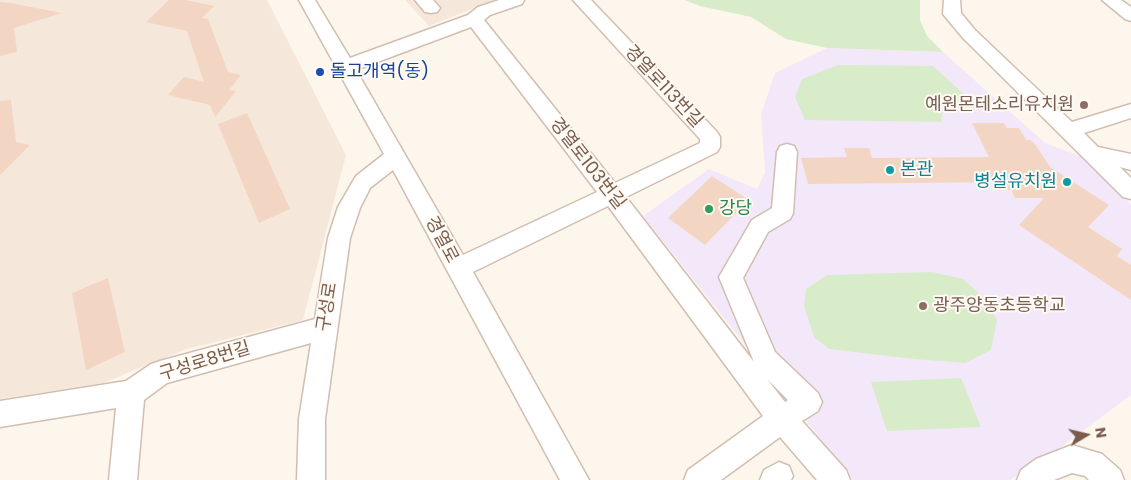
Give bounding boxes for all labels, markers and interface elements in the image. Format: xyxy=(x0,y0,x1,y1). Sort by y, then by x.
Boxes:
street label: 경열로113번길 xyxy=(619,41,707,133)
place label: 돌고개역(동) xyxy=(330,61,429,83)
marker: 돌고개역(동) xyxy=(314,66,326,78)
place label: 예원몬테소리유치원 xyxy=(925,94,1074,116)
marker: 예원몬테소리유치원 xyxy=(1078,99,1090,111)
street label: 경열로103번길 xyxy=(544,114,630,214)
place label: 본관 xyxy=(900,159,933,181)
marker: 본관 xyxy=(884,164,896,176)
place label: 병설유치원 xyxy=(974,171,1057,193)
marker: 병설유치원 xyxy=(1061,176,1073,188)
place label: 강당 xyxy=(719,198,752,220)
marker: 강당 xyxy=(703,203,715,215)
street label: 경열로 xyxy=(420,213,462,267)
street label: 구성로 xyxy=(313,281,343,333)
place label: 광주양동초등학교 xyxy=(933,295,1065,317)
marker: 광주양동초등학교 xyxy=(917,300,929,312)
street label: 구성로8번길 xyxy=(157,338,253,386)
north arrow xyxy=(1061,410,1111,460)
text: N xyxy=(1090,426,1112,439)

